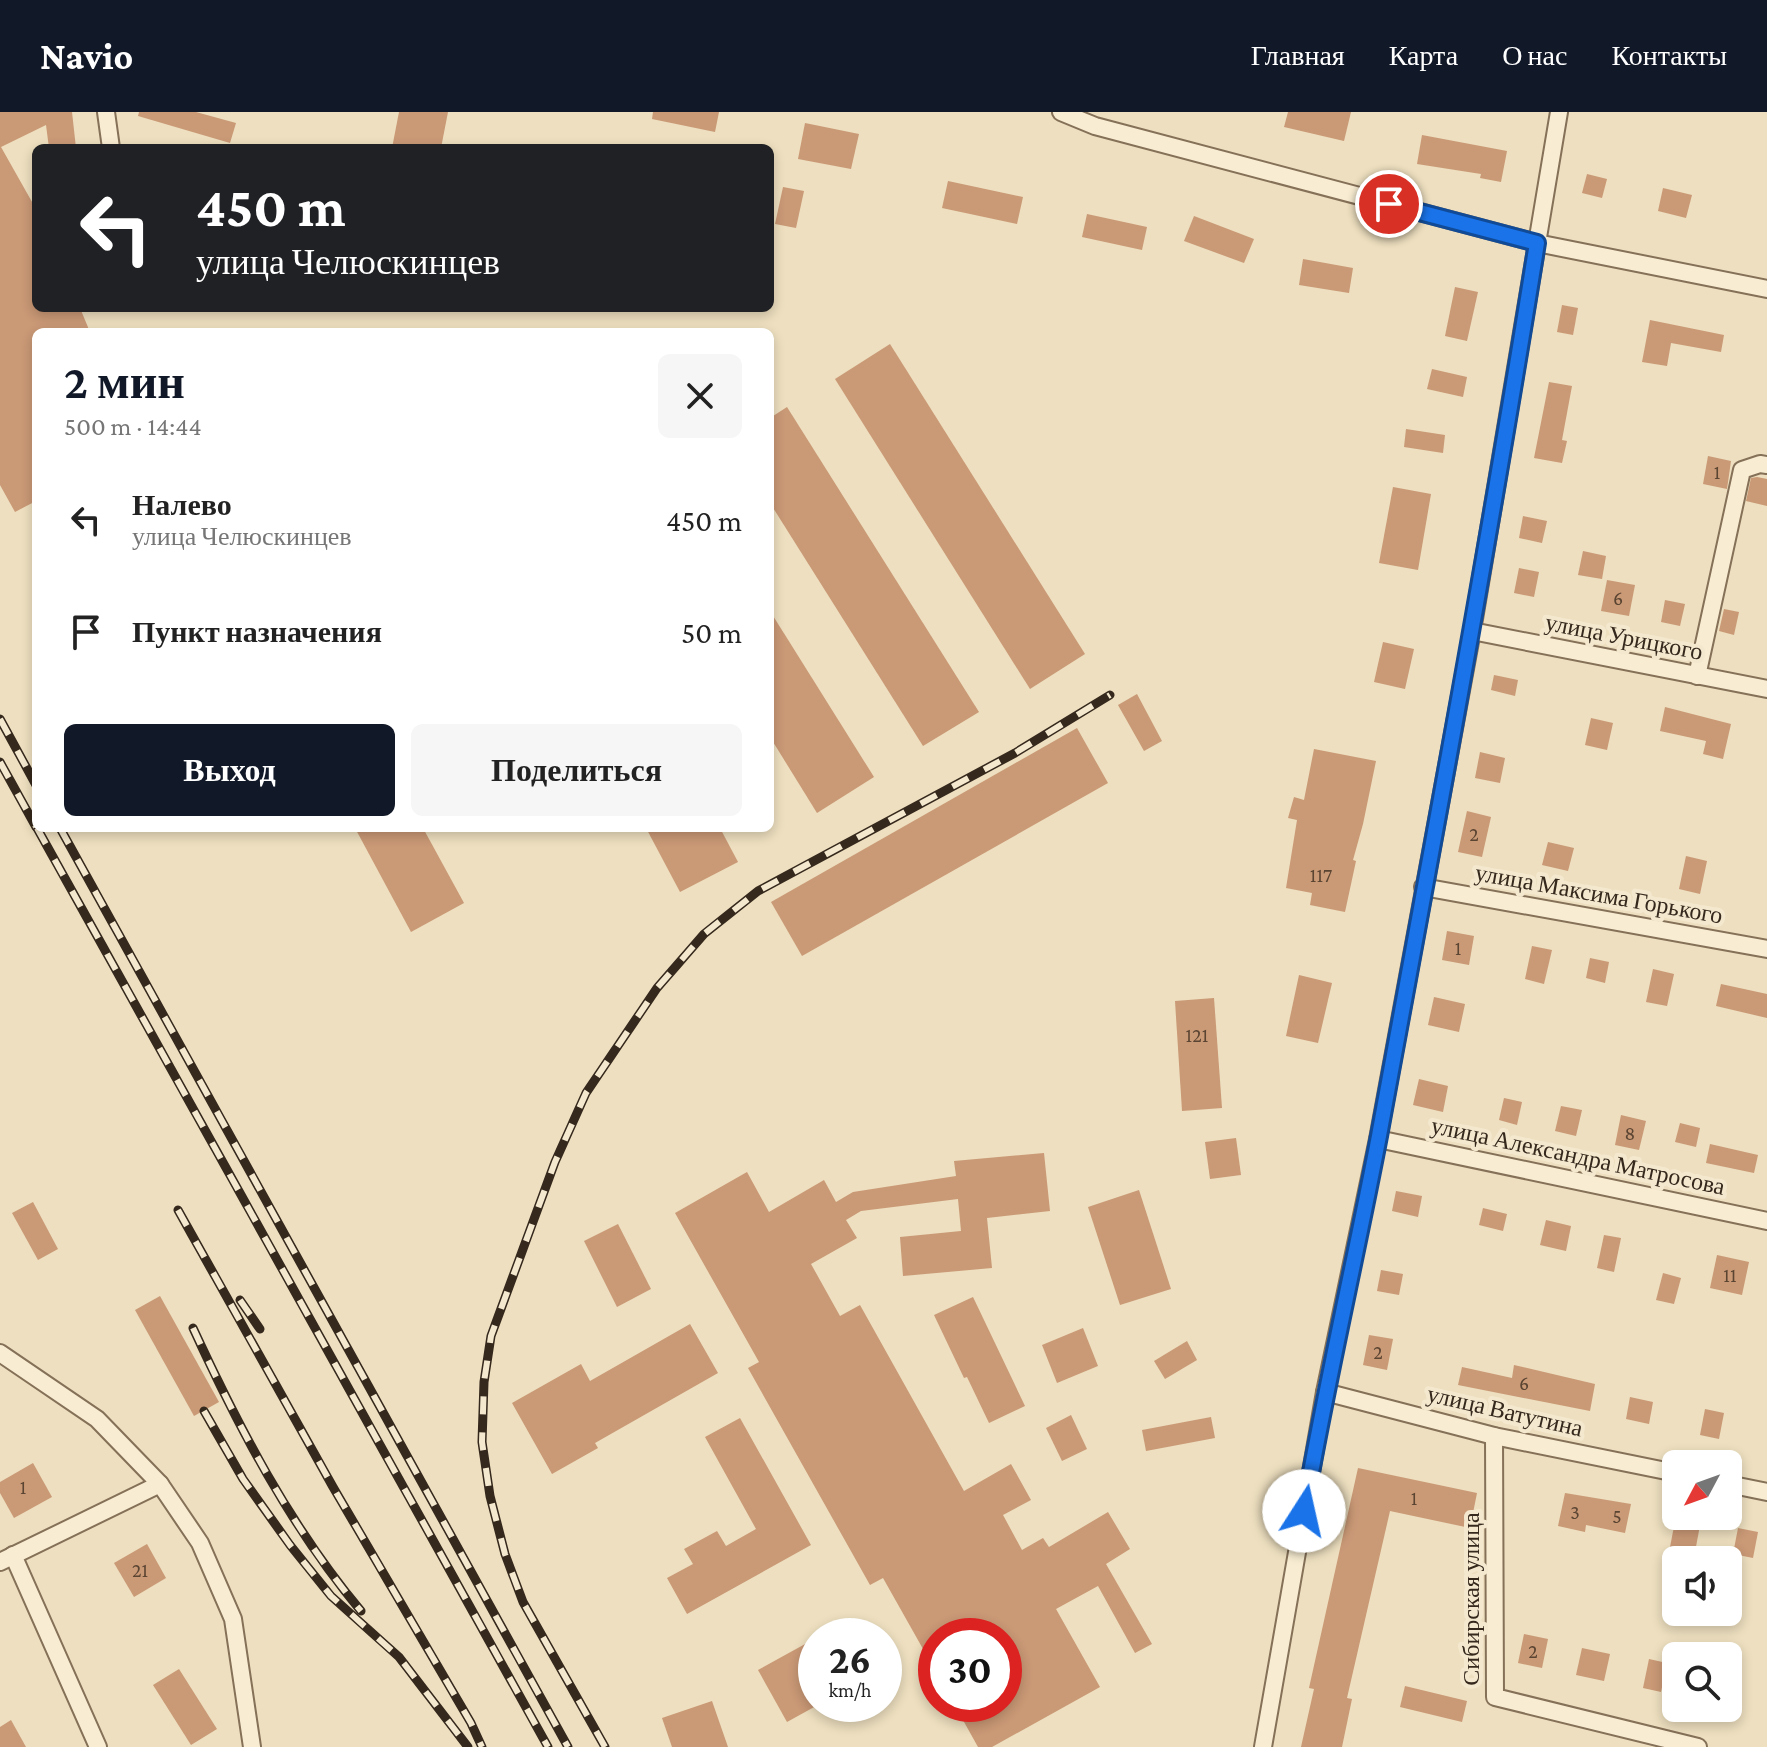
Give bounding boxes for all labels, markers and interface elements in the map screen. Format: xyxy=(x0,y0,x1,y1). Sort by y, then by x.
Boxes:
text: Navio xyxy=(40,35,133,77)
text: Главная xyxy=(1251,40,1345,71)
text: Карта xyxy=(1389,40,1458,71)
text: О нас xyxy=(1502,40,1567,71)
text: Контакты xyxy=(1611,40,1727,71)
pin xyxy=(1355,170,1423,238)
icon: left xyxy=(64,176,168,280)
text: 450 m xyxy=(196,176,346,238)
icon: arrive xyxy=(1367,182,1411,226)
text: улица Челюскинцев xyxy=(196,242,500,282)
button: close xyxy=(658,354,742,438)
text: 2 мин xyxy=(64,355,185,408)
text: 500 m · 14:44 xyxy=(64,412,202,441)
house number: 1 xyxy=(1714,461,1720,483)
text: Налево xyxy=(132,488,232,521)
icon: left xyxy=(64,498,108,542)
text: 450 m xyxy=(666,504,742,537)
text: улица Челюскинцев xyxy=(132,522,352,551)
house number: 6 xyxy=(1613,587,1623,609)
street label: улица Урицкого xyxy=(1543,608,1705,665)
icon: arrive xyxy=(64,610,108,654)
text: Пункт назначения xyxy=(132,615,382,648)
text: 50 m xyxy=(681,616,742,649)
button: Выход xyxy=(64,724,395,816)
button: Поделиться xyxy=(411,724,742,816)
house number: 2 xyxy=(1469,823,1479,845)
street label: улица Максима Горького xyxy=(1473,858,1725,929)
house number: 117 xyxy=(1310,864,1332,886)
house number: 1 xyxy=(1455,937,1461,959)
house number: 121 xyxy=(1186,1024,1208,1046)
street label: улица Александра Матросова xyxy=(1429,1111,1728,1200)
house number: 8 xyxy=(1625,1122,1635,1144)
house number: 11 xyxy=(1723,1264,1737,1286)
house number: 2 xyxy=(1373,1341,1383,1363)
house number: 6 xyxy=(1519,1372,1529,1394)
street label: улица Ватутина xyxy=(1425,1379,1586,1442)
north arrow xyxy=(1662,1450,1742,1530)
map controls xyxy=(1662,1450,1742,1722)
position arrow xyxy=(1262,1469,1346,1553)
house number: 1 xyxy=(20,1476,26,1498)
house number: 1 xyxy=(1411,1487,1417,1509)
house number: 3 xyxy=(1570,1501,1580,1523)
house number: 5 xyxy=(1612,1505,1622,1527)
street label: Сибирская улица xyxy=(1457,1512,1484,1686)
button: sound xyxy=(1662,1546,1742,1626)
house number: 21 xyxy=(132,1559,148,1581)
speed limit sign: 30 xyxy=(918,1618,1022,1722)
text: 26 xyxy=(829,1637,871,1682)
house number: 2 xyxy=(1528,1640,1538,1662)
button: search xyxy=(1662,1642,1742,1722)
text: km/h xyxy=(828,1679,872,1701)

